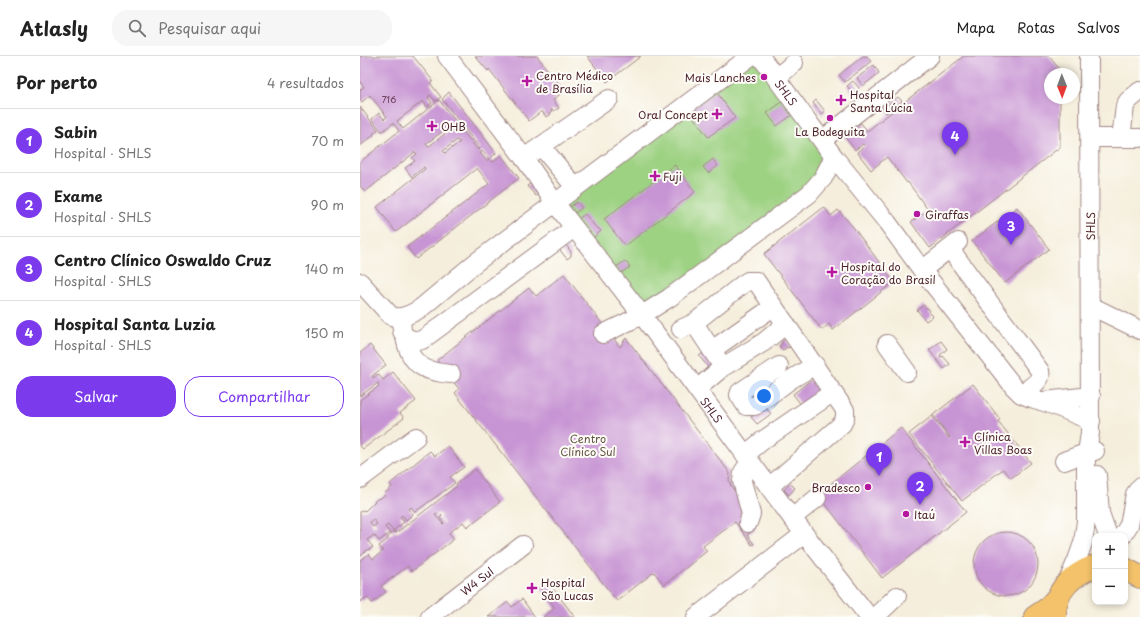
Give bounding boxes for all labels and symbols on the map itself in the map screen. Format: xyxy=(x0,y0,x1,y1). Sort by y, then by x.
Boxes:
place label: Centro Médico de Brasília xyxy=(536,67,613,97)
north arrow xyxy=(1044,68,1080,104)
place label: Mais Lanches xyxy=(685,69,756,86)
marker: Mais Lanches xyxy=(759,72,769,82)
marker: Centro Médico de Brasília xyxy=(521,75,533,87)
street label: SHLS xyxy=(771,76,802,109)
place label: Hospital Santa Lúcia xyxy=(850,86,913,116)
house number: 716 xyxy=(382,92,396,106)
marker: Hospital Santa Lúcia xyxy=(835,94,847,106)
place label: Oral Concept xyxy=(638,106,709,123)
marker: Oral Concept xyxy=(711,108,723,120)
marker: La Bodeguita xyxy=(825,113,835,123)
place label: OHB xyxy=(441,118,466,135)
marker: OHB xyxy=(426,120,438,132)
pin: 4 xyxy=(942,122,968,155)
place label: La Bodeguita xyxy=(795,123,865,140)
place label: Fuji xyxy=(663,168,682,185)
marker: Fuji xyxy=(650,171,660,181)
place label: Giraffas xyxy=(925,206,969,223)
marker: Giraffas xyxy=(912,209,922,219)
pin: 3 xyxy=(998,212,1024,245)
street label: SHLS xyxy=(1082,212,1099,240)
place label: Hospital do Coração do Brasil xyxy=(841,258,936,288)
marker: Hospital do Coração do Brasil xyxy=(826,266,838,278)
your location xyxy=(754,386,774,406)
street label: SHLS xyxy=(697,393,727,426)
place label: Clínica Villas Boas xyxy=(974,428,1032,458)
park label: Centro Clínico Sul xyxy=(560,430,616,460)
marker: Clínica Villas Boas xyxy=(959,436,971,448)
pin: 1 xyxy=(866,443,892,476)
pin: 2 xyxy=(907,472,933,505)
place label: Bradesco xyxy=(811,479,860,496)
marker: Bradesco xyxy=(863,482,873,492)
place label: Itaú xyxy=(914,506,935,523)
marker: Itaú xyxy=(901,509,911,519)
street label: W4 Sul xyxy=(457,563,497,599)
place label: Hospital São Lucas xyxy=(541,574,593,604)
marker: Hospital São Lucas xyxy=(526,582,538,594)

